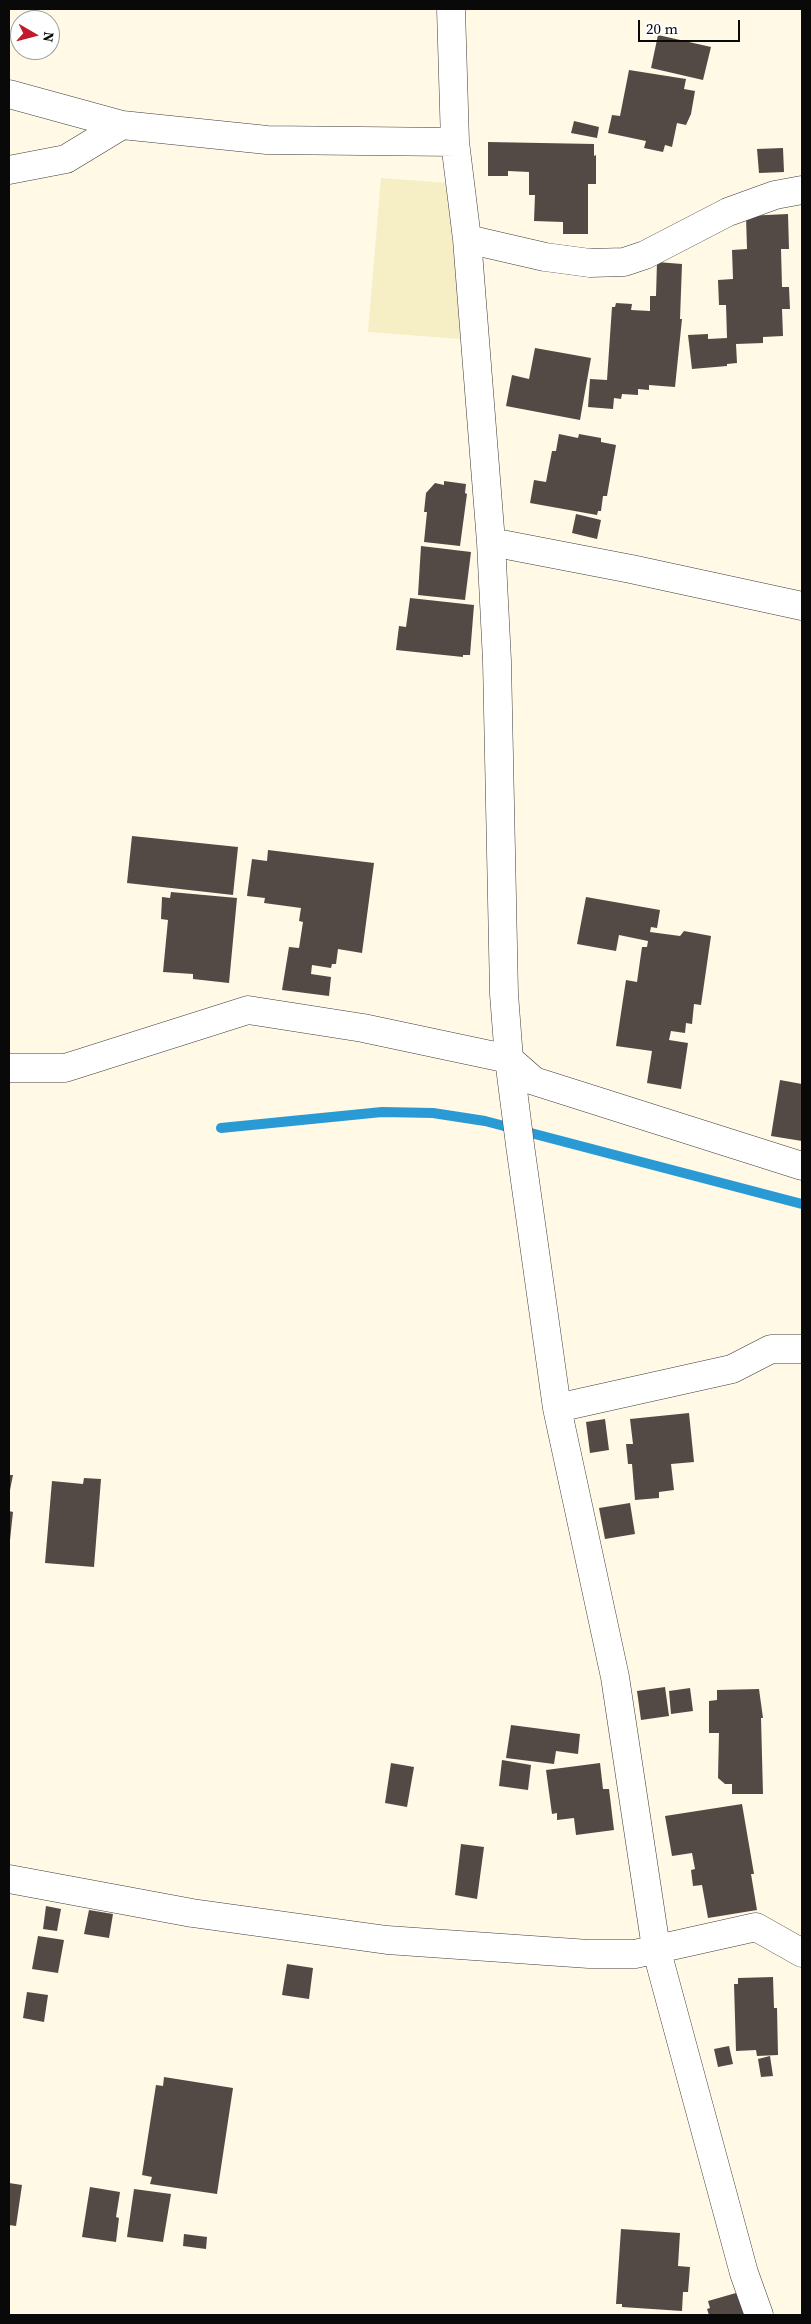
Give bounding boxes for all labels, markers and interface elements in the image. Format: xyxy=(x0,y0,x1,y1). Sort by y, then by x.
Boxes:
north arrow xyxy=(10,10,60,60)
scale bar xyxy=(641,10,744,42)
text: 20 m xyxy=(646,18,678,39)
text: N xyxy=(38,30,59,43)

